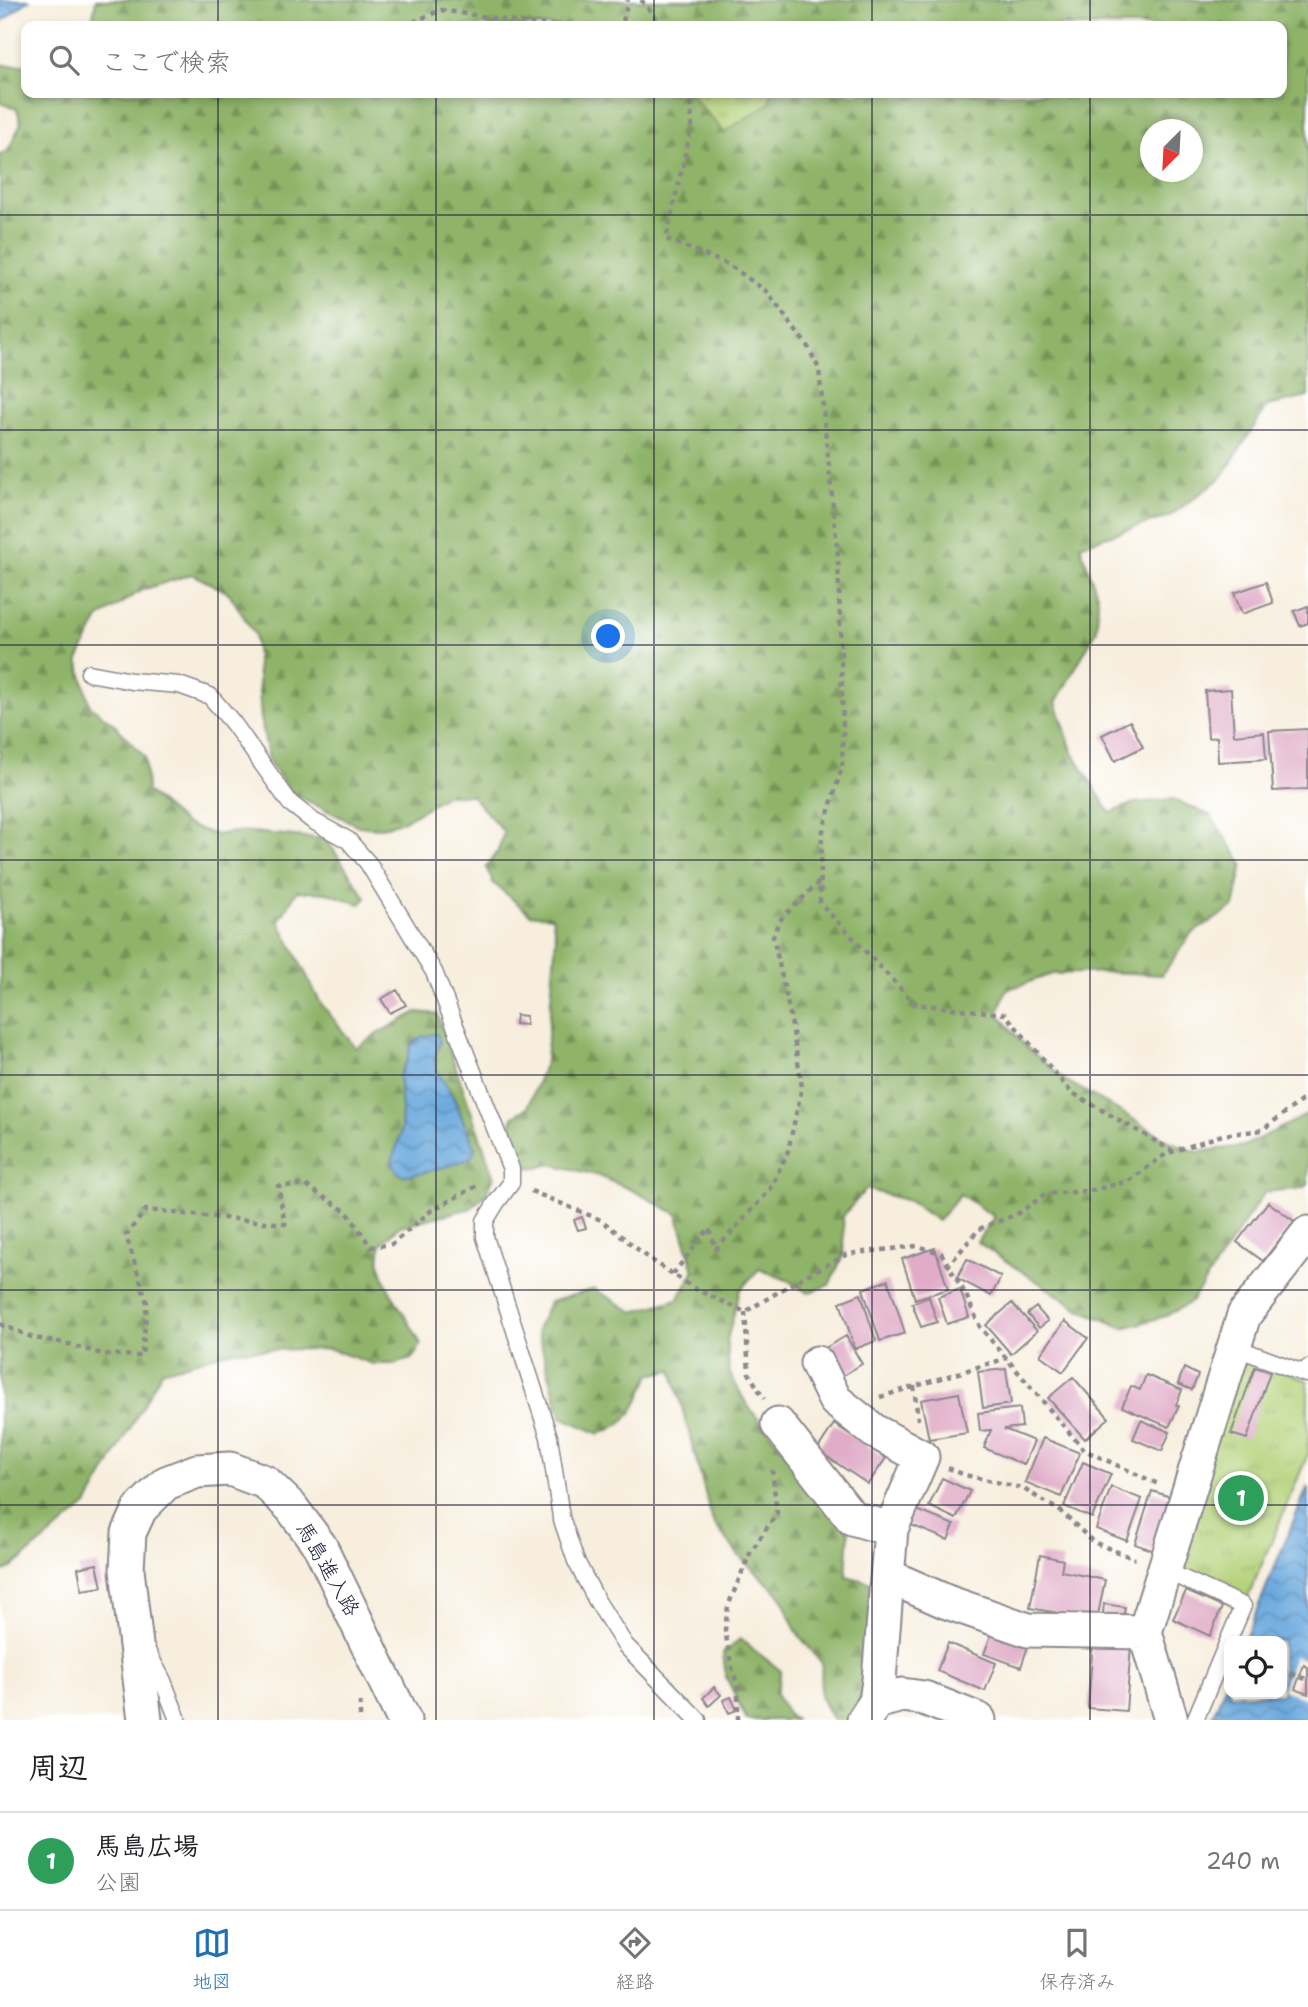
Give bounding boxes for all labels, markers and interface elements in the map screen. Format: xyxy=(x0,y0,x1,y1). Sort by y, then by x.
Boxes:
search box xyxy=(21,21,1287,98)
icon: search xyxy=(45,41,83,79)
text: ここで検索 xyxy=(101,44,231,79)
north arrow xyxy=(1140,119,1203,182)
your location xyxy=(591,619,625,653)
pin: 1 xyxy=(1218,1472,1264,1524)
street label: 馬島進入路 xyxy=(290,1517,366,1621)
map controls xyxy=(1224,1636,1287,1699)
button: locate xyxy=(1224,1636,1287,1699)
text: 周辺 xyxy=(28,1747,88,1788)
text: 馬島広場 xyxy=(95,1828,199,1863)
text: 1 xyxy=(46,1846,56,1876)
text: 240 m xyxy=(1206,1846,1280,1876)
text: 公園 xyxy=(95,1867,141,1897)
tab: 地図 xyxy=(193,1924,231,1994)
tab: 経路 xyxy=(616,1924,654,1994)
tab: 保存済み xyxy=(1039,1924,1115,1994)

